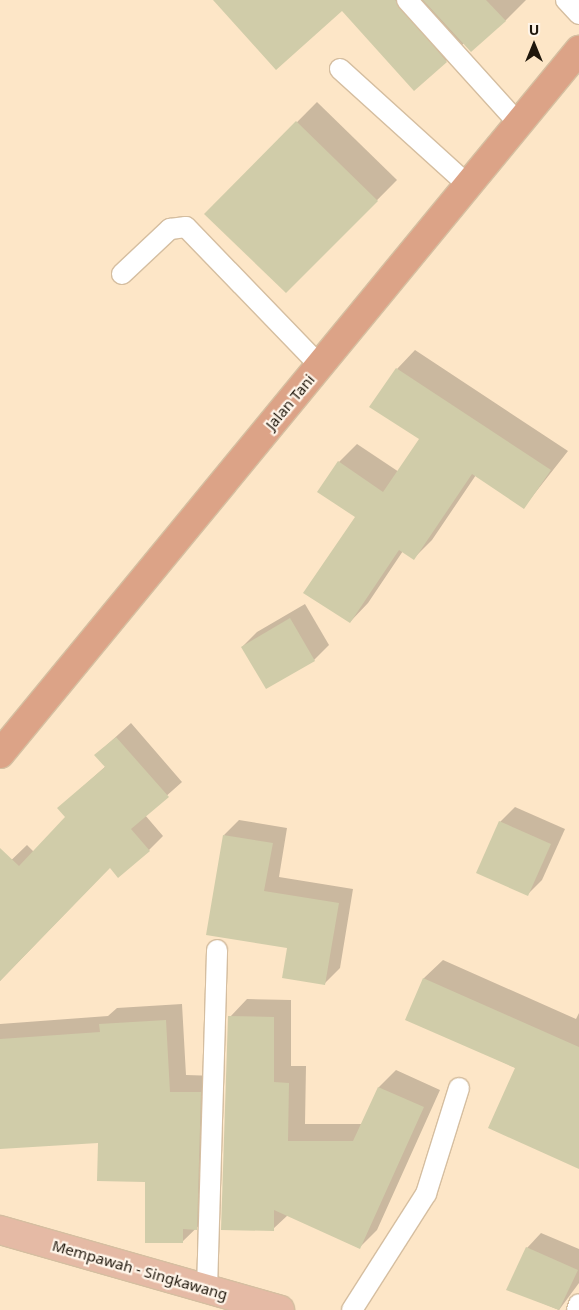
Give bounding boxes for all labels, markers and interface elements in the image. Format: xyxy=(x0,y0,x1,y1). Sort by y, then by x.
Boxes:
north arrow xyxy=(509,20,559,70)
text: U xyxy=(529,20,539,39)
street label: Jalan Tani xyxy=(262,371,318,433)
street label: Mempawah - Singkawang xyxy=(50,1236,230,1304)

